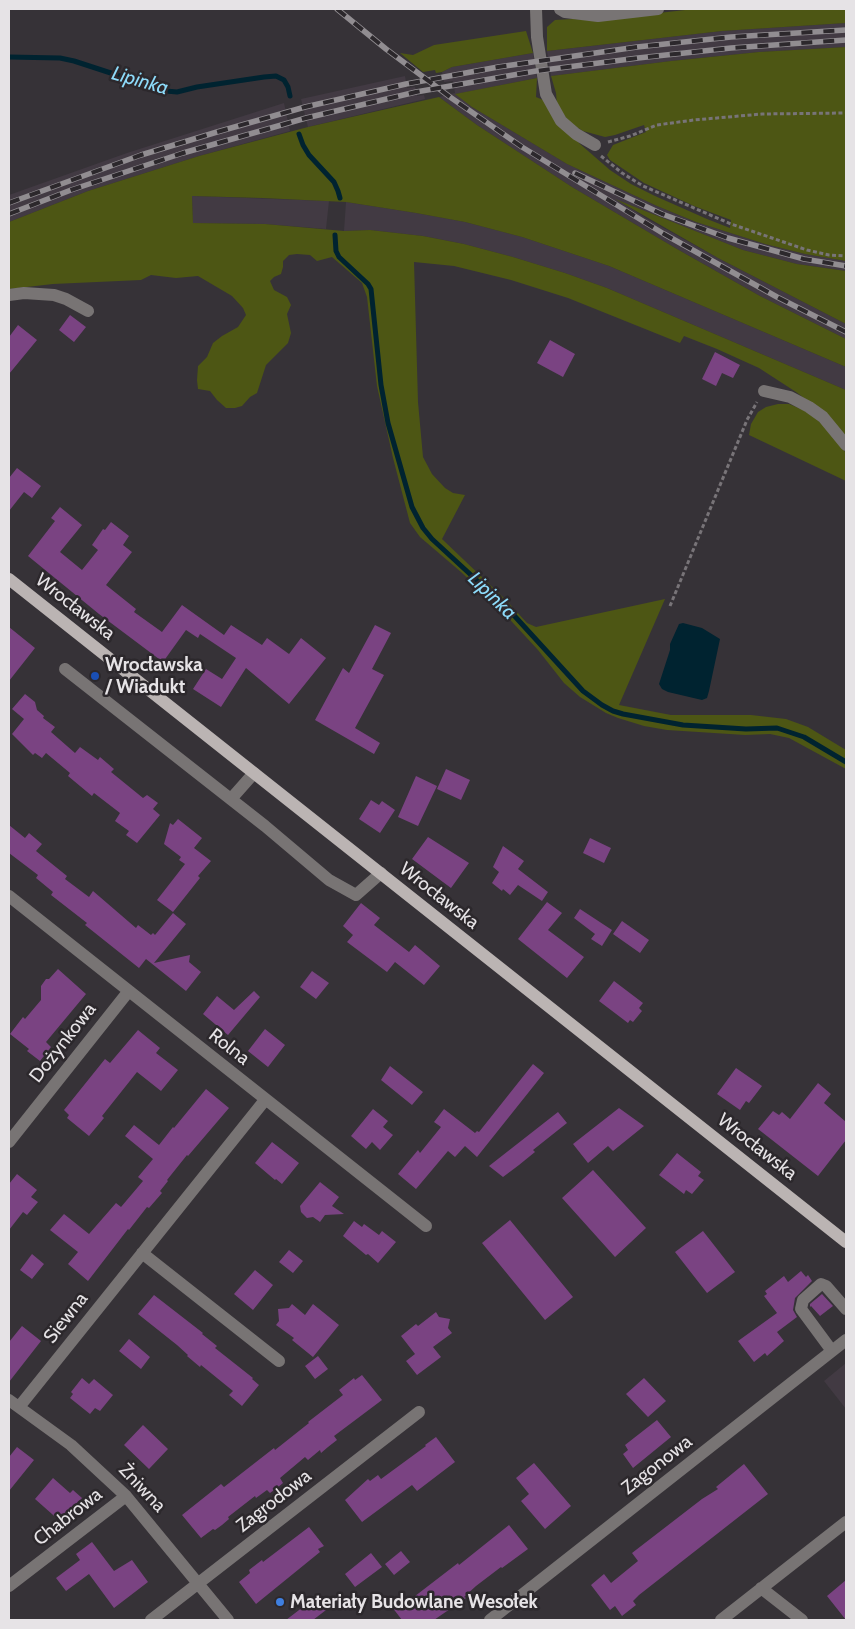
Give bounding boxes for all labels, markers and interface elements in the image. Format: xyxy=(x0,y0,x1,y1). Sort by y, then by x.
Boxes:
water label: Lipinka xyxy=(109,61,171,101)
water label: Lipinka xyxy=(463,567,521,625)
street label: Wrocławska xyxy=(31,569,119,645)
place label: Wrocławska / Wiadukt xyxy=(105,654,203,698)
marker: Wrocławska / Wiadukt xyxy=(89,670,101,682)
street label: Wrocławska xyxy=(395,858,483,934)
street label: Dożynkowa xyxy=(25,999,101,1087)
street label: Rolna xyxy=(204,1024,254,1070)
street label: Wrocławska xyxy=(713,1109,801,1185)
street label: Siewna xyxy=(39,1288,93,1348)
street label: Zagonowa xyxy=(617,1430,697,1500)
street label: Żniwna xyxy=(114,1459,170,1517)
street label: Zagrodowa xyxy=(232,1465,316,1537)
street label: Chabrowa xyxy=(29,1483,107,1551)
place label: Materiały Budowlane Wesołek xyxy=(290,1591,538,1613)
marker: Materiały Budowlane Wesołek xyxy=(274,1596,286,1608)

